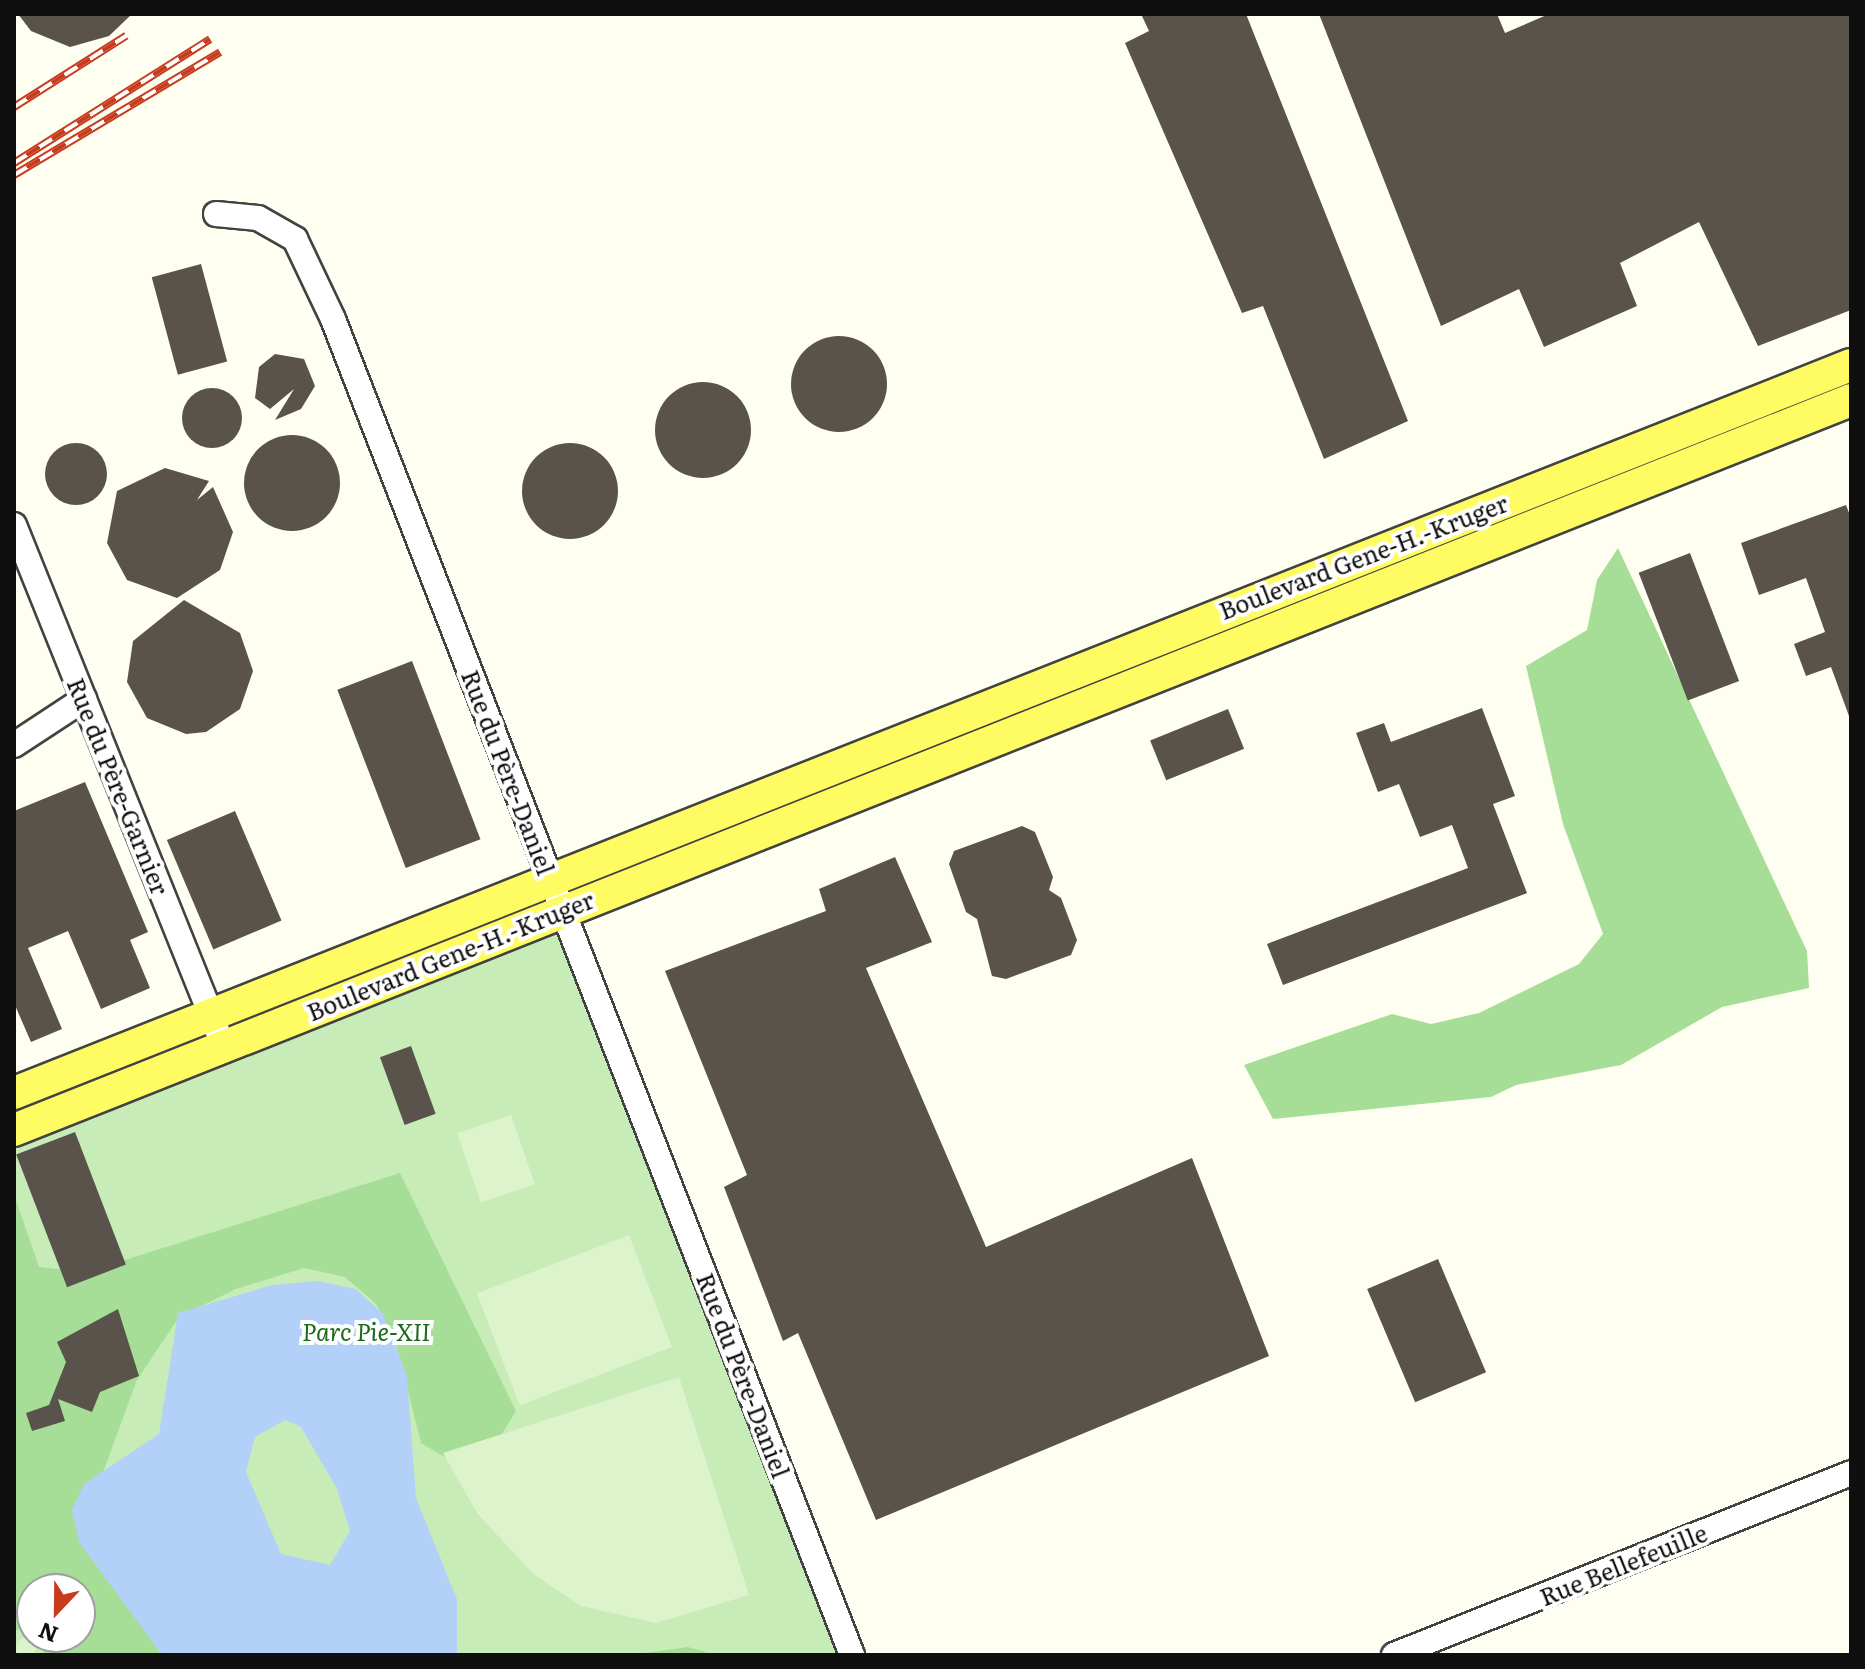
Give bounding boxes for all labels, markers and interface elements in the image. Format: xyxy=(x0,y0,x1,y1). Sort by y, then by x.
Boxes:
street label: Boulevard Gene-H.-Kruger xyxy=(1215,488,1511,624)
street label: Rue du Père-Daniel xyxy=(457,666,561,878)
street label: Rue du Père-Garnier xyxy=(62,673,176,899)
street label: Boulevard Gene-H.-Kruger xyxy=(302,884,598,1026)
street label: Rue du Père-Daniel xyxy=(692,1269,796,1481)
park label: Parc Pie-XII xyxy=(302,1317,430,1345)
street label: Rue Bellefeuille xyxy=(1535,1517,1711,1611)
north arrow xyxy=(16,1573,96,1653)
text: N xyxy=(33,1615,62,1653)

